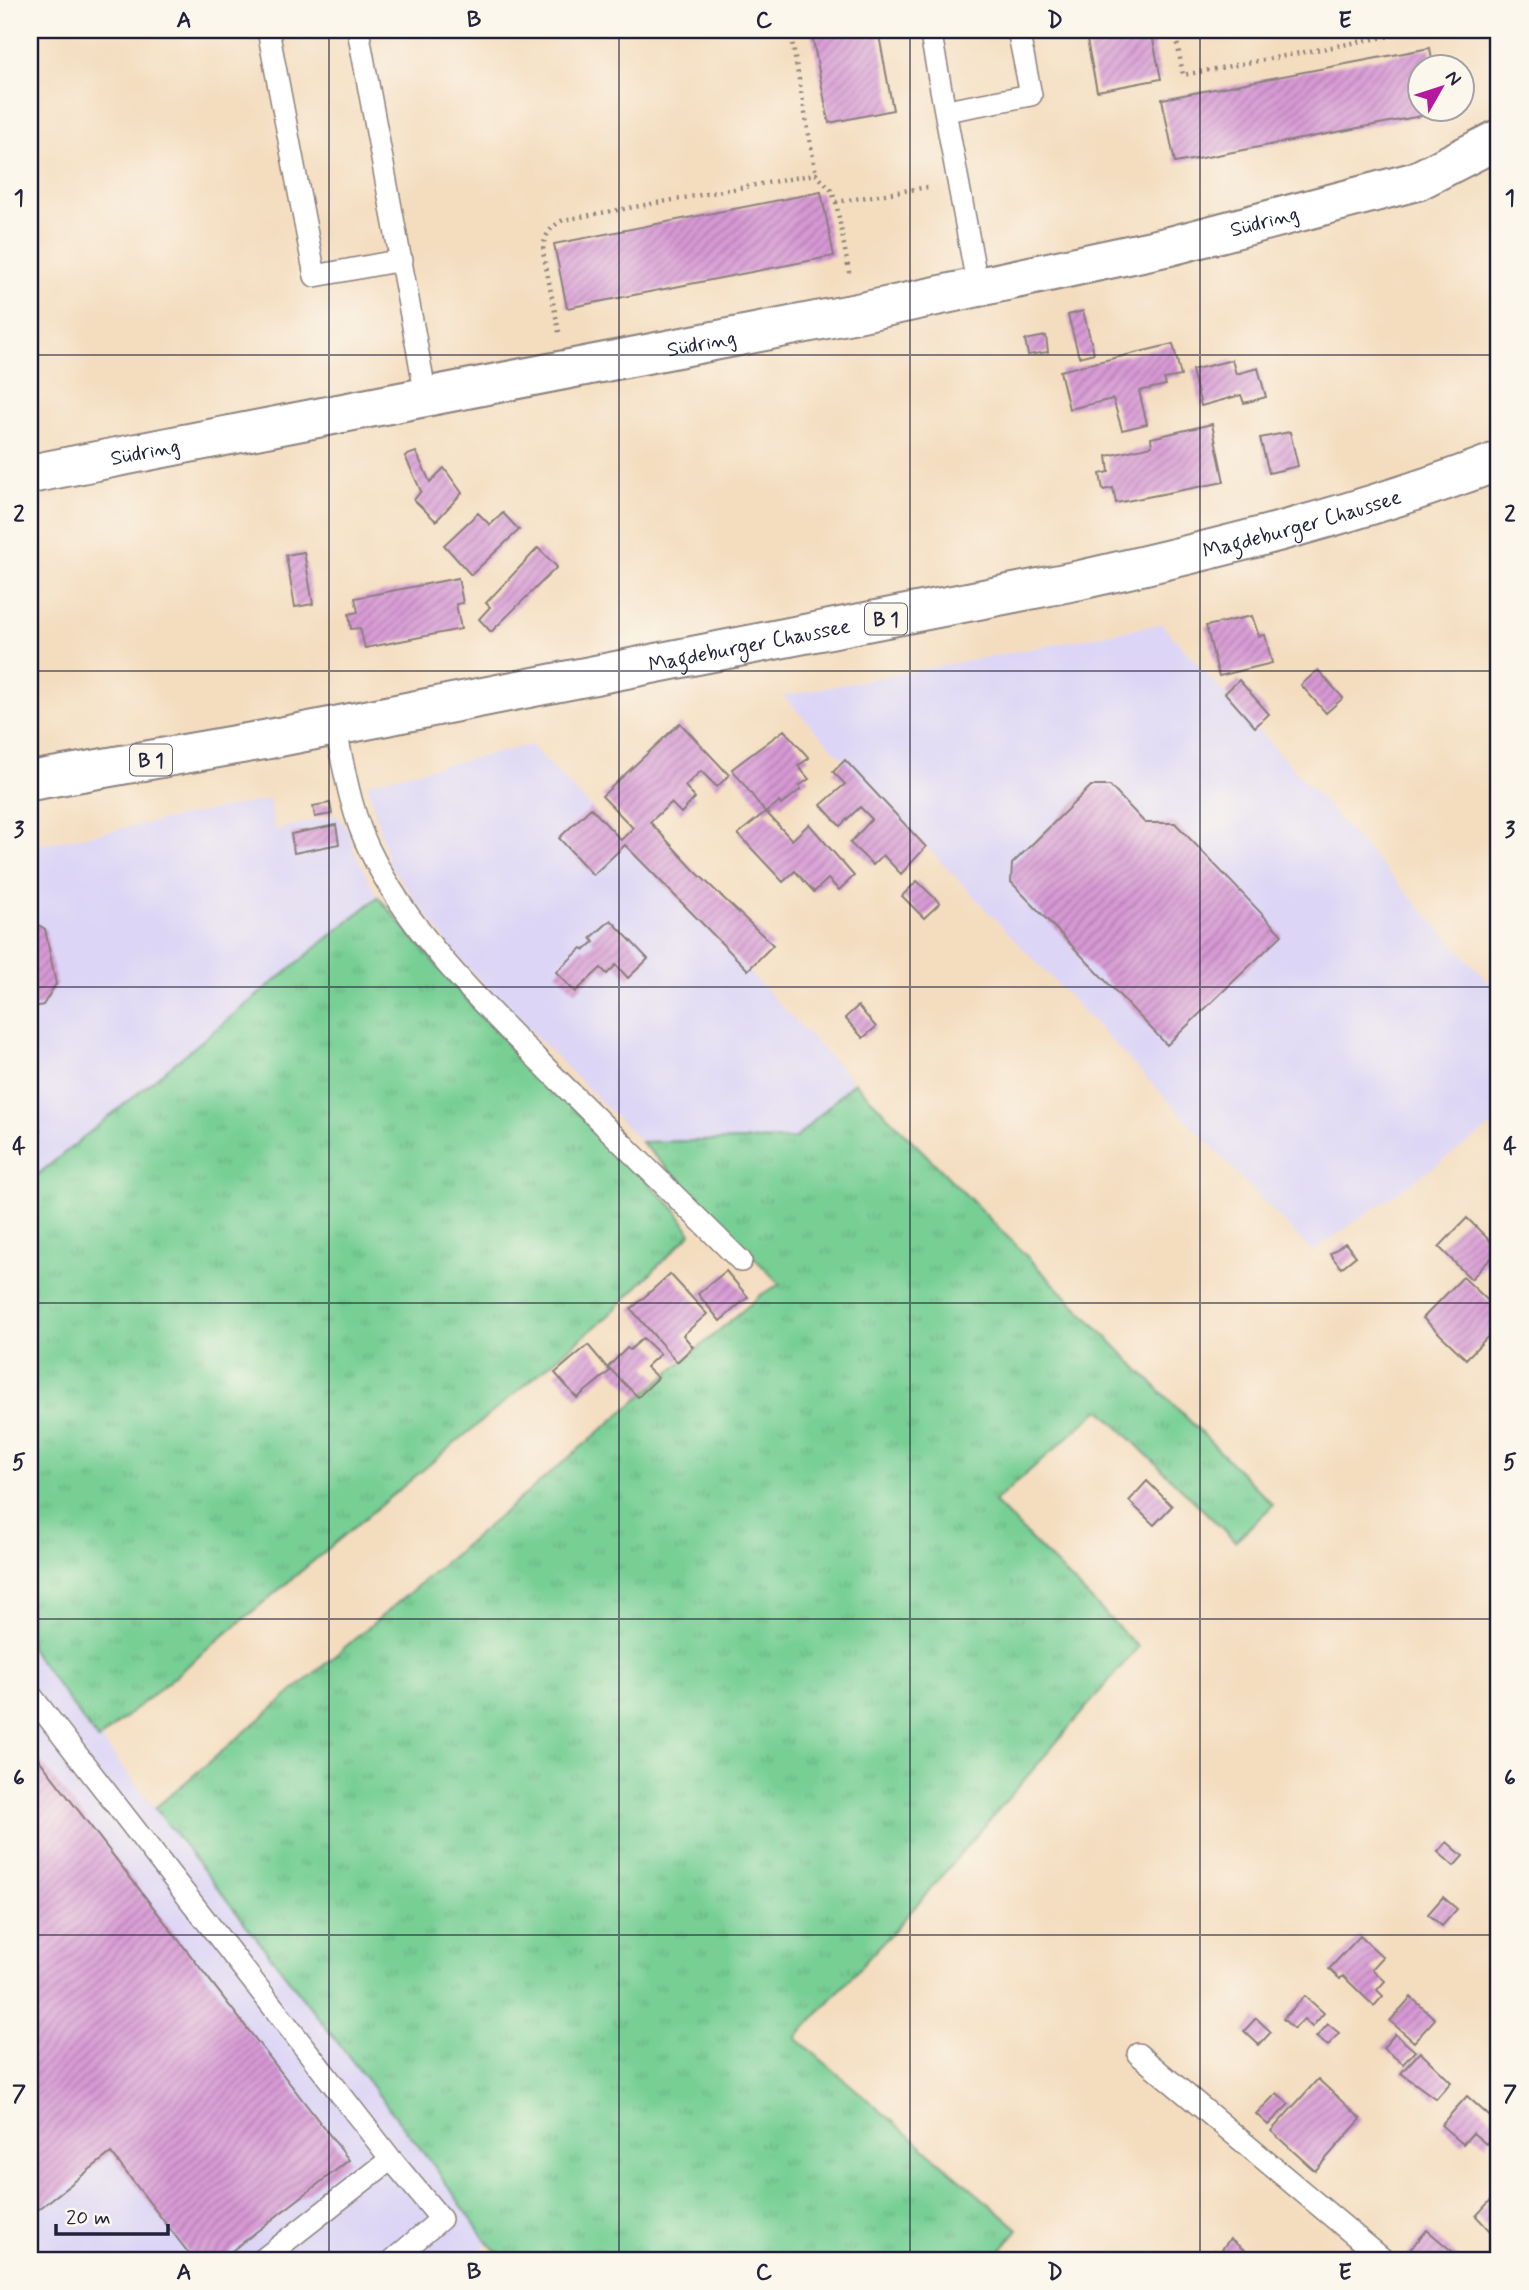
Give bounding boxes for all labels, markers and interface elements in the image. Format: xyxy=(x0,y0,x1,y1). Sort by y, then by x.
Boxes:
text: A xyxy=(176,6,192,36)
text: B xyxy=(467,6,482,36)
text: C xyxy=(756,6,773,36)
text: D xyxy=(1047,6,1063,36)
text: E xyxy=(1338,6,1352,36)
north arrow xyxy=(1406,52,1476,122)
text: N xyxy=(1439,65,1467,91)
text: 1 xyxy=(14,184,24,214)
text: 1 xyxy=(1505,184,1515,214)
street label: Südring xyxy=(1227,200,1302,245)
street label: Südring xyxy=(665,324,739,365)
street label: Südring xyxy=(108,432,182,473)
street label: Magdeburger Chaussee xyxy=(1200,483,1405,566)
text: 2 xyxy=(13,500,25,530)
text: 2 xyxy=(1504,500,1516,530)
road number: B 1 xyxy=(865,604,907,634)
street label: Magdeburger Chaussee xyxy=(646,612,853,679)
road number: B 1 xyxy=(130,744,172,776)
text: 3 xyxy=(14,816,25,846)
text: 3 xyxy=(1505,816,1516,846)
text: 4 xyxy=(12,1132,26,1162)
text: 4 xyxy=(1503,1132,1517,1162)
text: 5 xyxy=(12,1448,26,1478)
text: 5 xyxy=(1503,1448,1517,1478)
text: 6 xyxy=(13,1764,25,1794)
text: 6 xyxy=(1504,1764,1516,1794)
text: 7 xyxy=(12,2080,26,2110)
text: 7 xyxy=(1503,2080,1517,2110)
scale bar xyxy=(56,2192,168,2236)
text: 20 m xyxy=(66,2204,111,2232)
text: A xyxy=(176,2258,192,2288)
text: B xyxy=(467,2258,482,2288)
text: C xyxy=(756,2258,773,2288)
text: D xyxy=(1047,2258,1063,2288)
text: E xyxy=(1338,2258,1352,2288)

